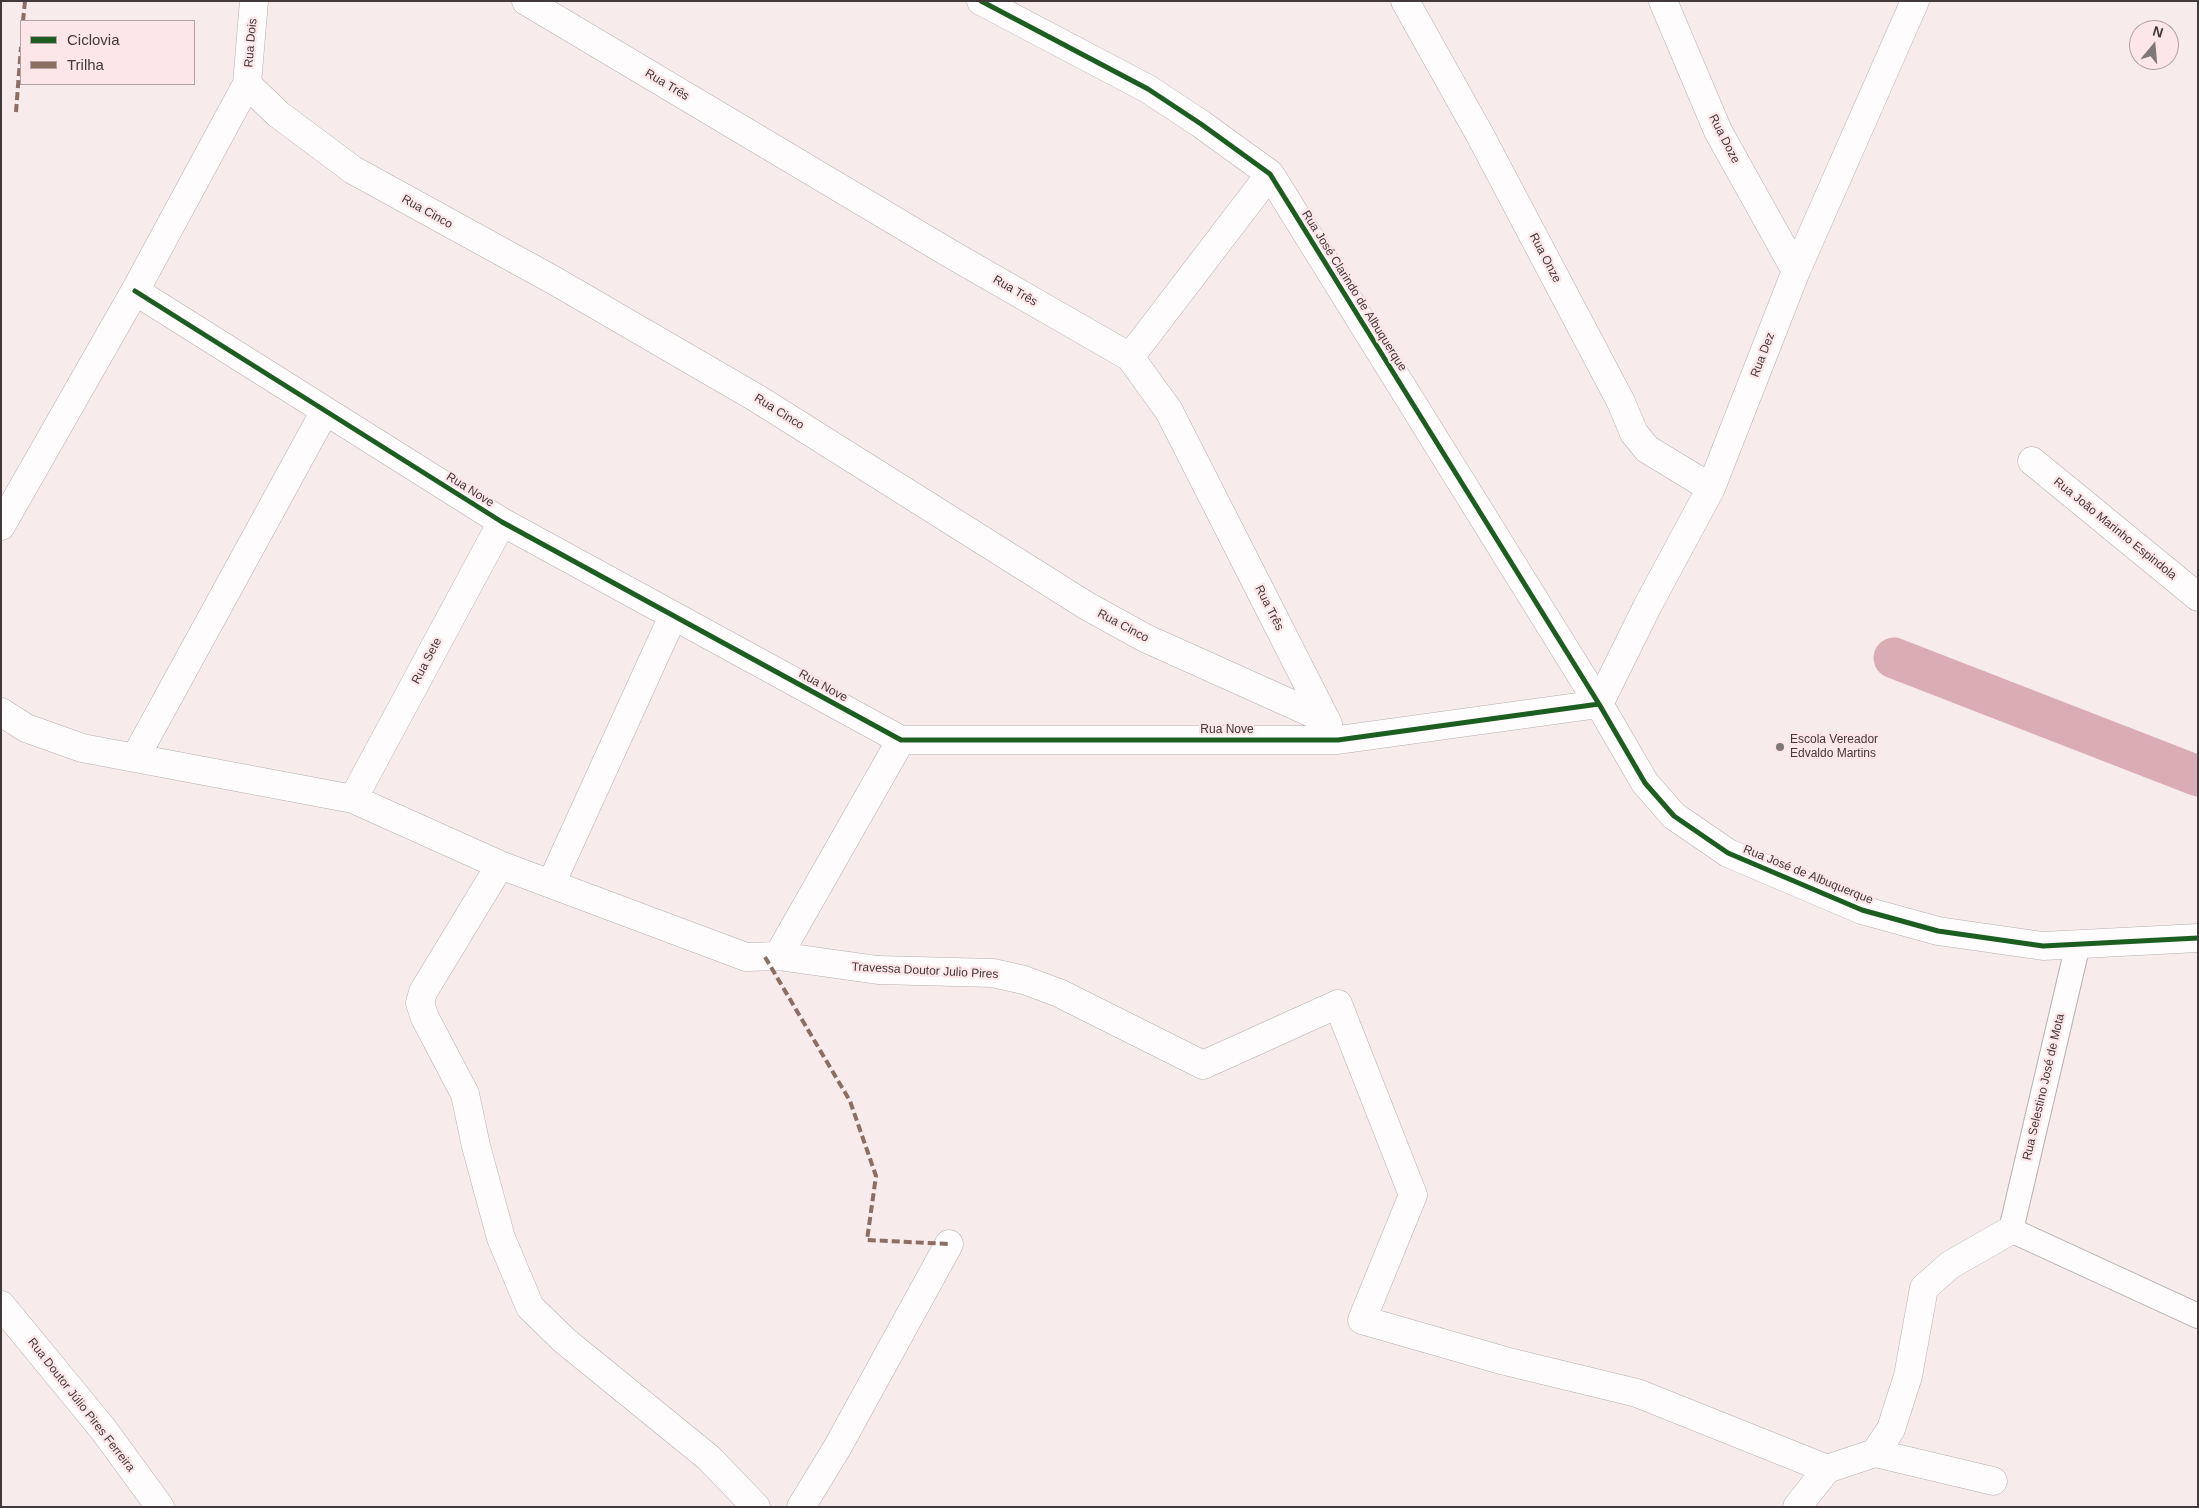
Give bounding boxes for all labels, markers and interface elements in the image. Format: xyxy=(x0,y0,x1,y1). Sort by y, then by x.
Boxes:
street label: Rua Dois xyxy=(242,18,260,68)
legend xyxy=(20,20,195,85)
north arrow xyxy=(2129,20,2179,70)
text: N xyxy=(2151,22,2165,41)
text: Ciclovia xyxy=(67,31,120,48)
text: Trilha xyxy=(67,56,104,73)
street label: Rua Três xyxy=(642,66,692,104)
street label: Rua Doze xyxy=(1705,112,1743,166)
street label: Rua Cinco xyxy=(399,192,455,232)
street label: Rua José Clarindo de Albuquerque xyxy=(1298,208,1410,374)
street label: Rua Onze xyxy=(1526,231,1564,285)
street label: Rua Três xyxy=(990,273,1040,309)
street label: Rua Dez xyxy=(1748,331,1778,379)
street label: Rua Cinco xyxy=(751,391,807,433)
street label: Rua Nove xyxy=(444,470,496,510)
street label: Rua João Marinho Espindola xyxy=(2051,475,2179,583)
street label: Rua Três xyxy=(1251,583,1287,633)
street label: Rua Cinco xyxy=(1095,606,1151,646)
street label: Rua Sete xyxy=(409,636,445,686)
street label: Rua Nove xyxy=(796,667,850,705)
street label: Rua Nove xyxy=(1200,723,1254,737)
place label: Escola Vereador Edvaldo Martins xyxy=(1790,733,1878,761)
marker: Escola Vereador Edvaldo Martins xyxy=(1774,741,1786,753)
street label: Rua José de Albuquerque xyxy=(1741,842,1875,908)
street label: Travessa Doutor Julio Pires xyxy=(851,960,999,982)
street label: Rua Selestino José de Mota xyxy=(2020,1012,2068,1162)
street label: Rua Doutor Júlio Pires Ferreira xyxy=(24,1335,138,1475)

